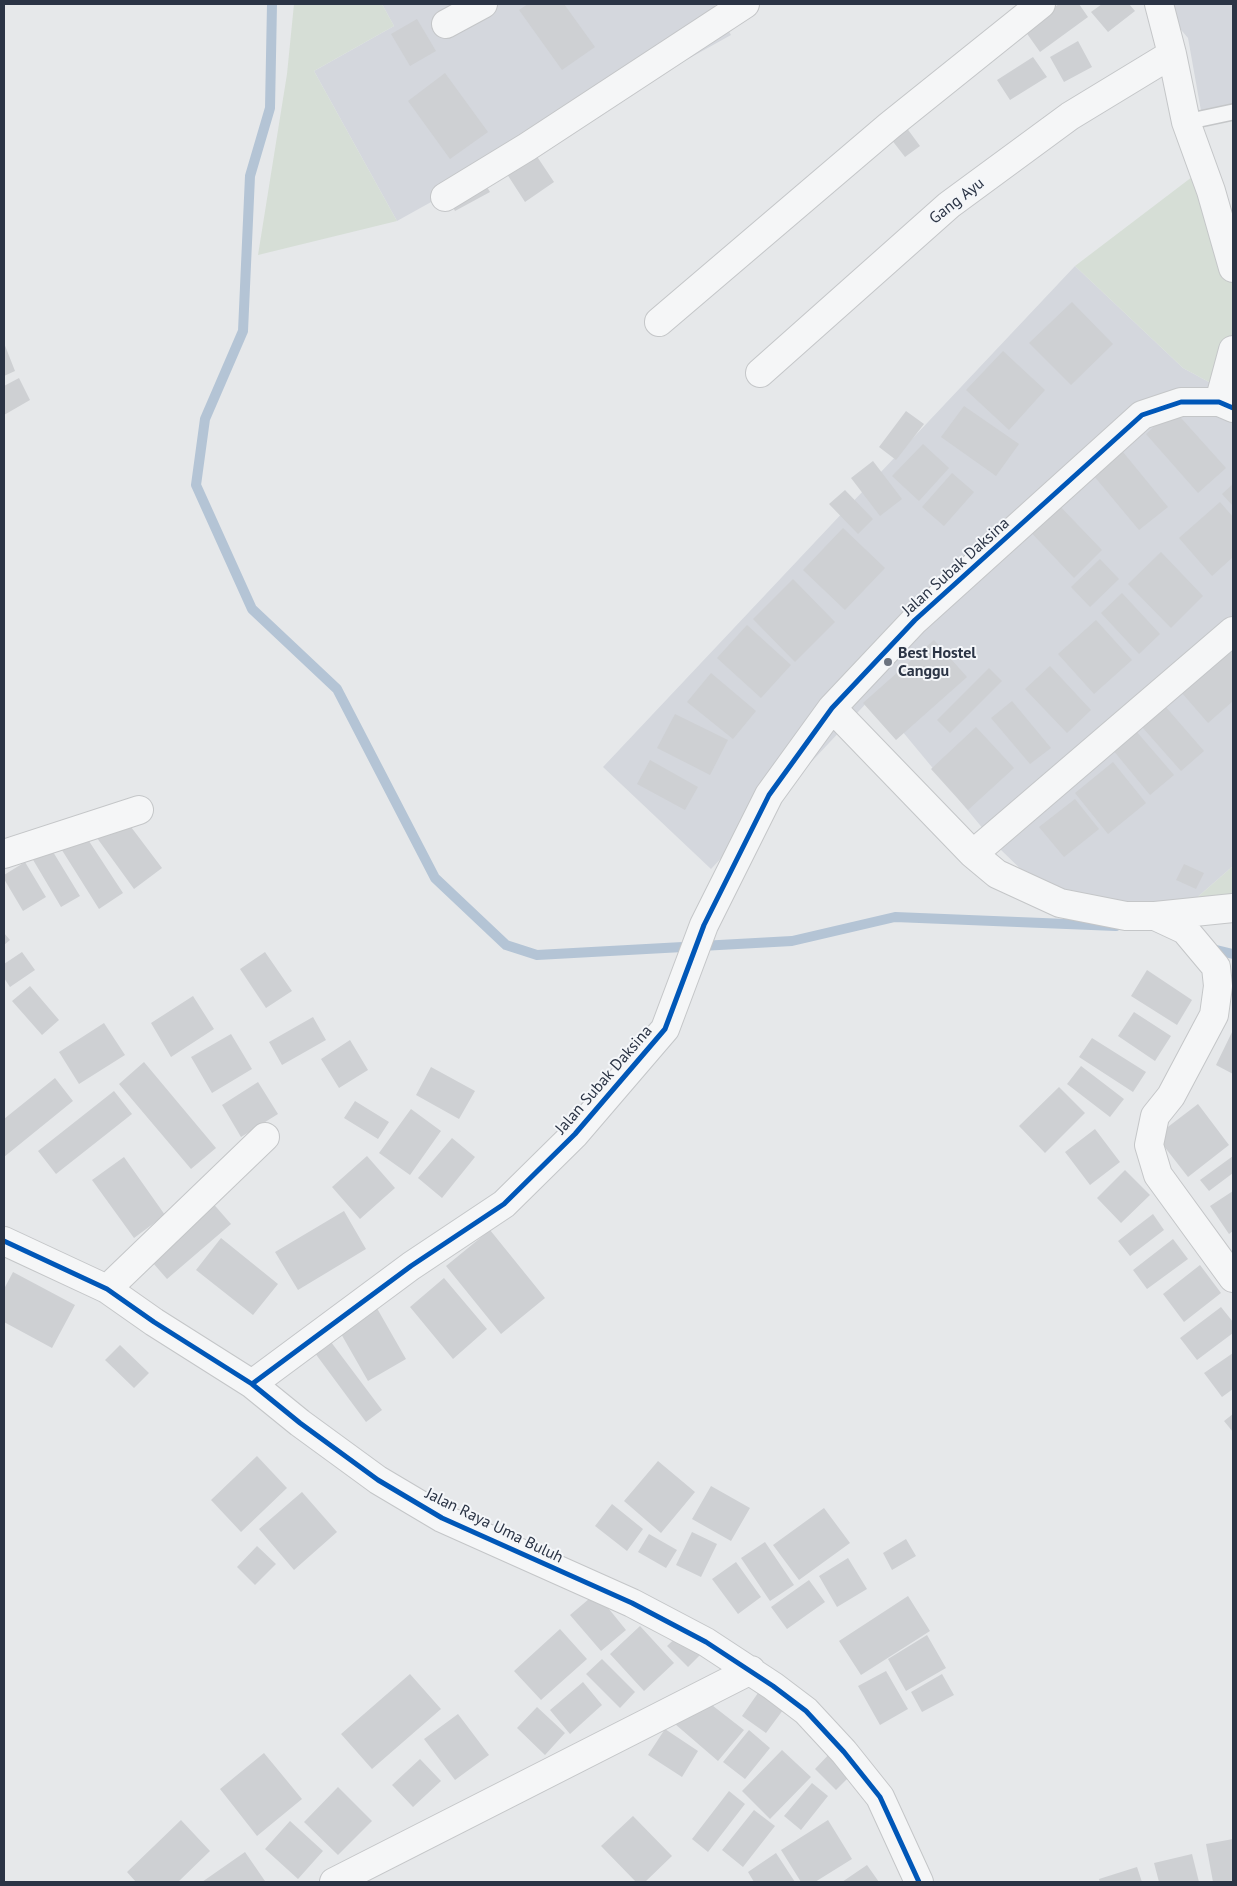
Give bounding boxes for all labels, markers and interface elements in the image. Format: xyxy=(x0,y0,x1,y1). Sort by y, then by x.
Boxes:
street label: Gang Ayu xyxy=(926,174,988,228)
street label: Jalan Subak Daksina xyxy=(898,514,1014,620)
place label: Best Hostel Canggu xyxy=(898,643,976,681)
marker: Best Hostel Canggu xyxy=(882,656,894,668)
street label: Jalan Subak Daksina xyxy=(552,1022,656,1138)
street label: Jalan Raya Uma Buluh xyxy=(422,1484,566,1568)

